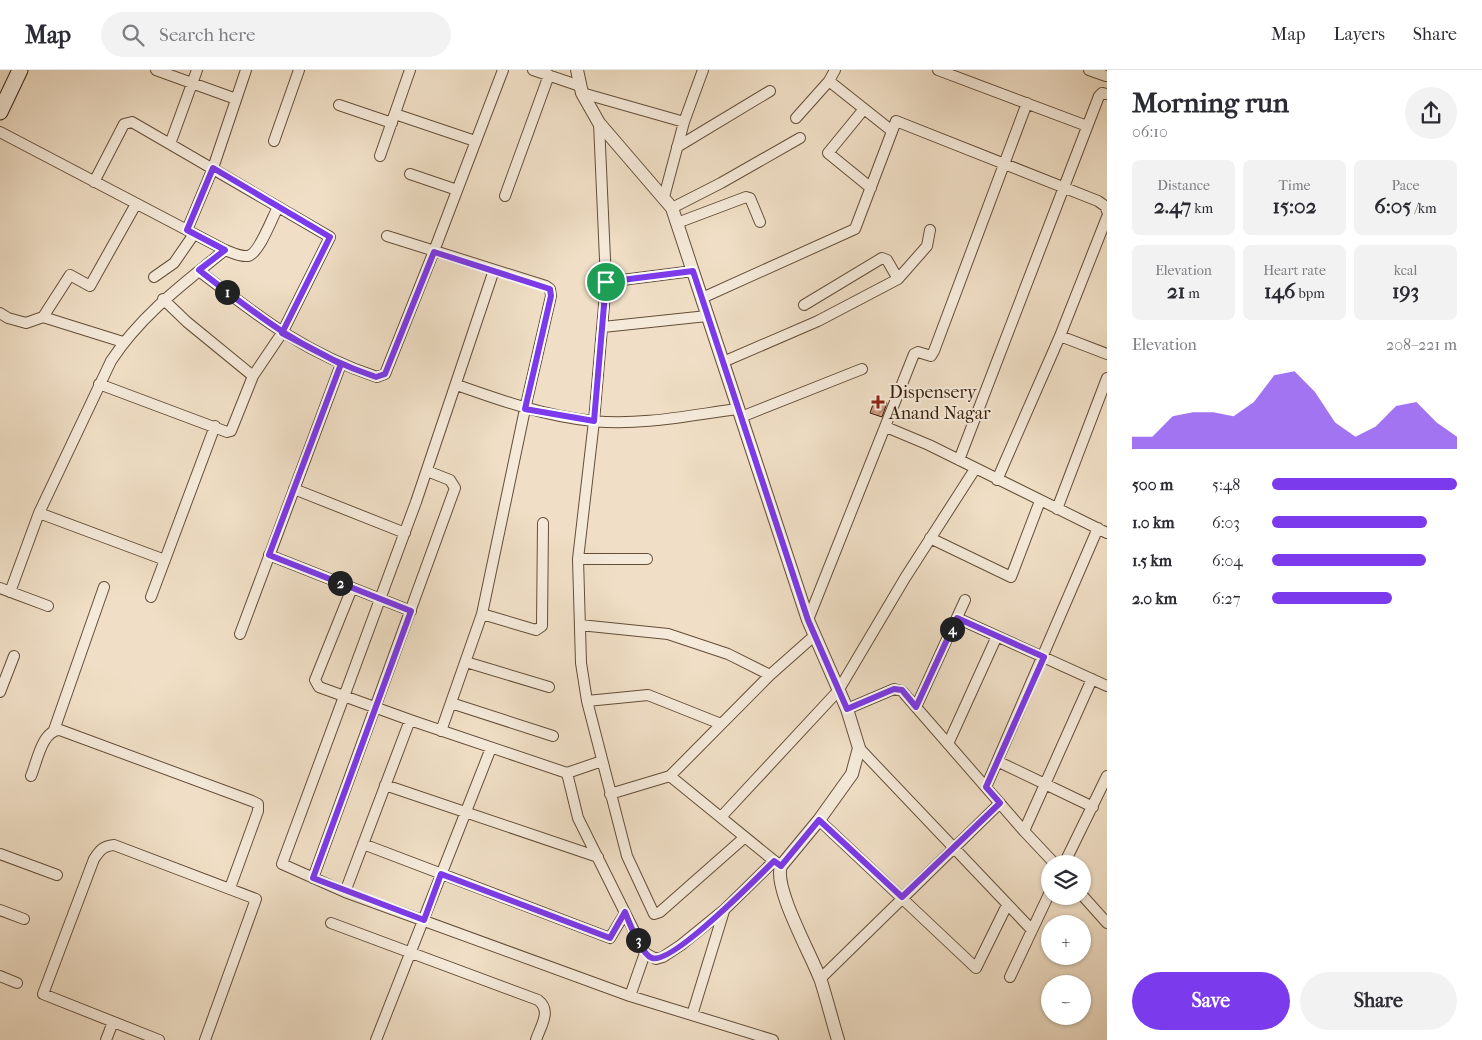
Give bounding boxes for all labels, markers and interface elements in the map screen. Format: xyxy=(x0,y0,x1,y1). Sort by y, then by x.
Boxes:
search box xyxy=(101,12,451,57)
text: Map xyxy=(25,21,71,49)
icon: search xyxy=(119,21,147,49)
text: Search here xyxy=(159,24,255,46)
text: Map xyxy=(1271,24,1305,45)
text: Layers xyxy=(1333,24,1385,45)
text: Share xyxy=(1413,24,1457,45)
text: Morning run xyxy=(1132,86,1289,119)
button: share xyxy=(1405,87,1457,139)
text: 06:10 xyxy=(1132,122,1168,141)
text: Distance xyxy=(1157,177,1210,194)
text: Time xyxy=(1279,177,1310,194)
text: Pace xyxy=(1392,177,1419,194)
text: 2.47 xyxy=(1154,194,1191,218)
text: 15:02 xyxy=(1273,194,1316,218)
text: 6:05 xyxy=(1374,194,1411,218)
text: km xyxy=(1191,200,1213,217)
text: /km xyxy=(1411,200,1437,217)
pin xyxy=(585,261,627,303)
text: Elevation xyxy=(1155,262,1212,279)
text: Heart rate xyxy=(1263,262,1326,279)
text: kcal xyxy=(1394,262,1417,279)
icon: arrive xyxy=(592,268,620,296)
text: 21 xyxy=(1167,279,1185,303)
text: 146 xyxy=(1264,279,1295,303)
text: 193 xyxy=(1392,279,1419,303)
pin: 1 xyxy=(214,280,240,304)
text: 1 xyxy=(225,284,230,301)
text: m xyxy=(1185,285,1200,302)
text: bpm xyxy=(1295,285,1325,302)
text: Elevation xyxy=(1132,335,1197,354)
text: 208–221 m xyxy=(1386,335,1457,354)
place label: Dispensery Anand Nagar xyxy=(888,382,991,424)
marker: Dispensery Anand Nagar xyxy=(871,395,885,409)
text: 500 m xyxy=(1132,475,1173,494)
text: 5:48 xyxy=(1212,475,1240,494)
text: 1.0 km xyxy=(1132,513,1175,532)
text: 6:03 xyxy=(1212,513,1240,532)
text: 1.5 km xyxy=(1132,551,1172,570)
text: 6:04 xyxy=(1212,551,1243,570)
pin: 2 xyxy=(328,570,352,596)
text: 2 xyxy=(337,575,344,592)
text: 2.0 km xyxy=(1132,589,1177,608)
text: 6:27 xyxy=(1212,589,1240,608)
pin: 4 xyxy=(940,616,964,642)
text: 4 xyxy=(948,621,957,638)
map controls xyxy=(1041,855,1091,1025)
button: layers xyxy=(1041,855,1091,905)
button: + xyxy=(1041,915,1091,965)
pin: 3 xyxy=(626,928,650,952)
text: 3 xyxy=(636,932,641,949)
button: Save xyxy=(1132,972,1290,1030)
button: Share xyxy=(1300,972,1457,1030)
button: − xyxy=(1041,975,1091,1025)

